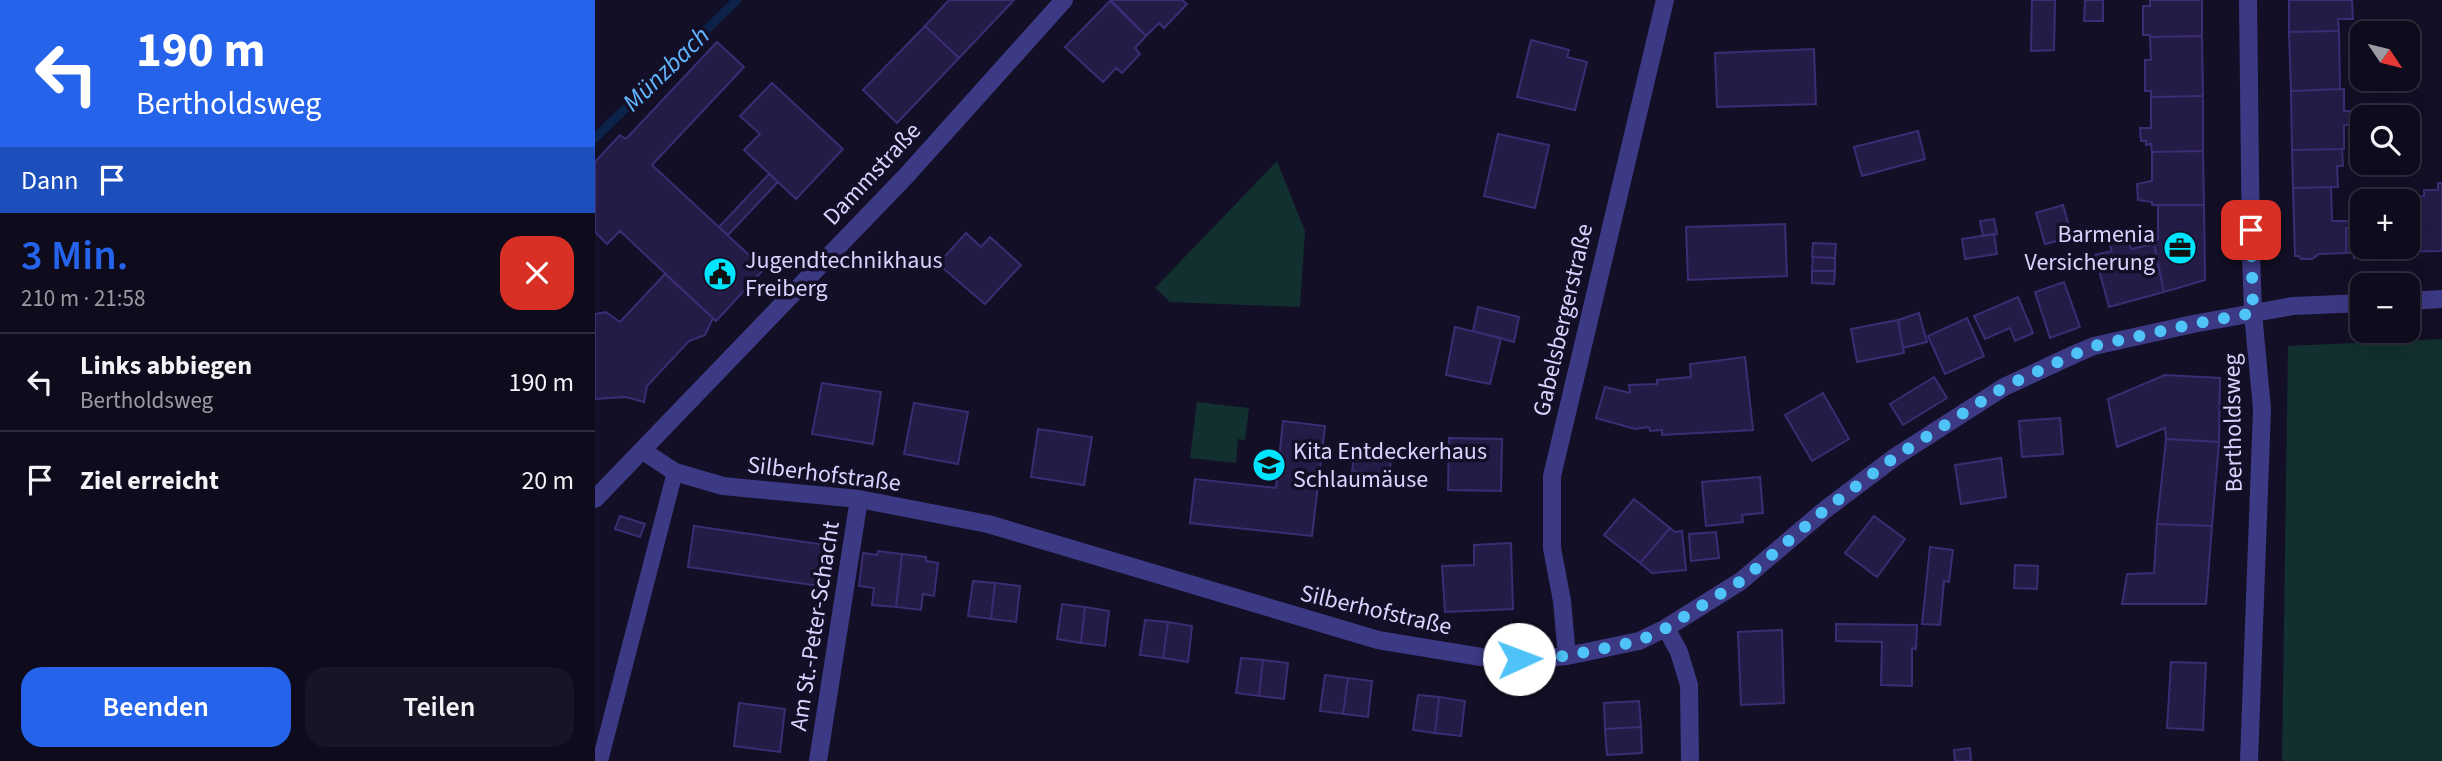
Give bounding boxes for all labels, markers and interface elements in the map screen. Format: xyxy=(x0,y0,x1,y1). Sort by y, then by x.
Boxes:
text: 190 m xyxy=(136,16,265,86)
water label: Münzbach xyxy=(614,18,718,120)
north arrow xyxy=(2350,21,2420,91)
map controls xyxy=(2350,21,2420,343)
icon: left xyxy=(21,28,112,119)
text: Bertholdsweg xyxy=(136,81,321,127)
button: search xyxy=(2350,105,2420,175)
street label: Dammstraße xyxy=(815,115,929,233)
icon: arrive xyxy=(93,161,131,199)
text: Dann xyxy=(21,162,79,199)
button: + xyxy=(2350,189,2420,259)
pin xyxy=(2221,200,2281,260)
icon: arrive xyxy=(2232,211,2270,249)
place label: Barmenia Versicherung xyxy=(2024,217,2155,280)
street label: Gabelsbergerstraße xyxy=(1524,220,1602,420)
text: 3 Min. xyxy=(21,226,128,286)
office icon: Barmenia Versicherung xyxy=(2161,229,2199,267)
button: close xyxy=(500,236,574,310)
place label: Jugendtechnikhaus Freiberg xyxy=(745,243,943,306)
public building icon: Jugendtechnikhaus Freiberg xyxy=(701,255,739,293)
button: − xyxy=(2350,273,2420,343)
text: 210 m · 21:58 xyxy=(21,282,145,315)
text: Links abbiegen xyxy=(80,347,252,384)
street label: Bertholdsweg xyxy=(2214,353,2252,493)
icon: left xyxy=(21,363,59,401)
text: 190 m xyxy=(508,364,574,401)
text: Bertholdsweg xyxy=(80,384,213,417)
place label: Kita Entdeckerhaus Schlaumäuse xyxy=(1293,434,1487,497)
school or university icon: Kita Entdeckerhaus Schlaumäuse xyxy=(1250,446,1288,484)
street label: Silberhofstraße xyxy=(745,447,903,501)
icon: arrive xyxy=(21,461,59,499)
text: Ziel erreicht xyxy=(80,462,219,499)
text: 20 m xyxy=(521,462,574,499)
street label: Am St.-Peter-Schacht xyxy=(781,519,849,733)
street label: Silberhofstraße xyxy=(1297,576,1455,644)
position arrow xyxy=(1482,622,1556,696)
button: Beenden xyxy=(21,667,291,747)
button: Teilen xyxy=(305,667,574,747)

